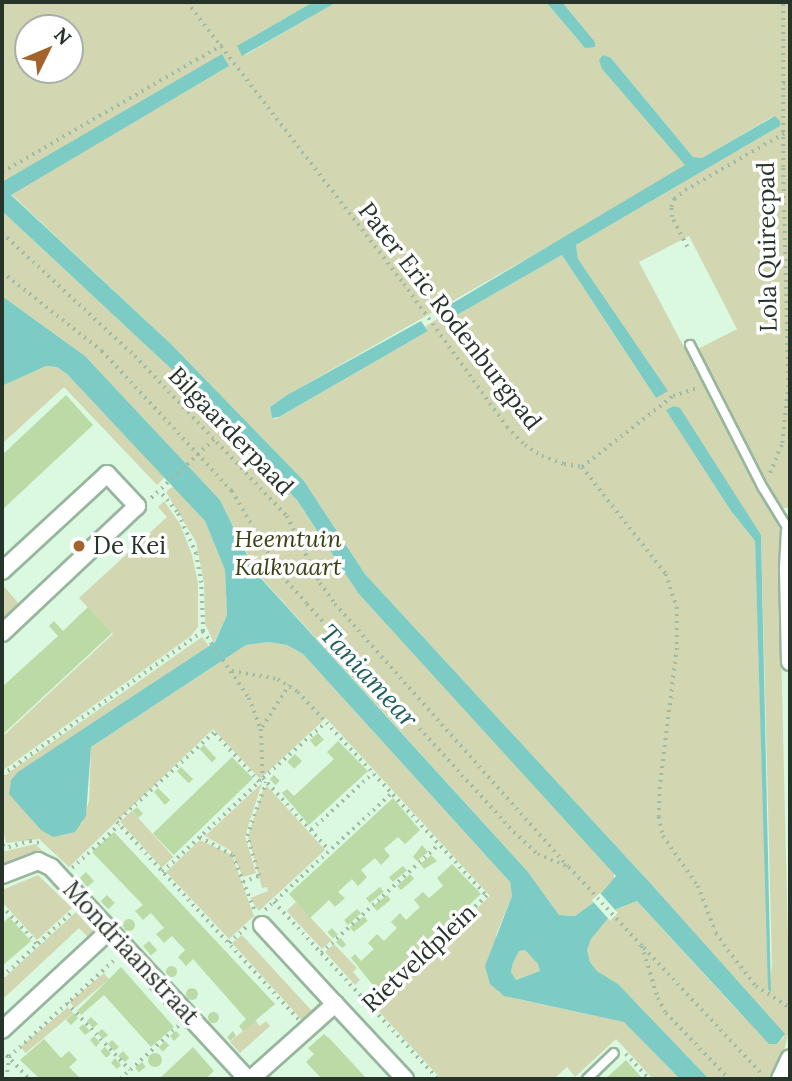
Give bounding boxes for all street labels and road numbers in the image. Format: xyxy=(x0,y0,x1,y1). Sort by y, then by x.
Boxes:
street label: Lola Quirecpad xyxy=(751,162,783,332)
street label: Pater Eric Rodenburgpad xyxy=(352,197,548,435)
street label: Bilgaarderpaad xyxy=(162,361,300,501)
street label: Mondriaanstraat xyxy=(57,875,205,1031)
street label: Rietveldplein xyxy=(356,898,482,1018)

